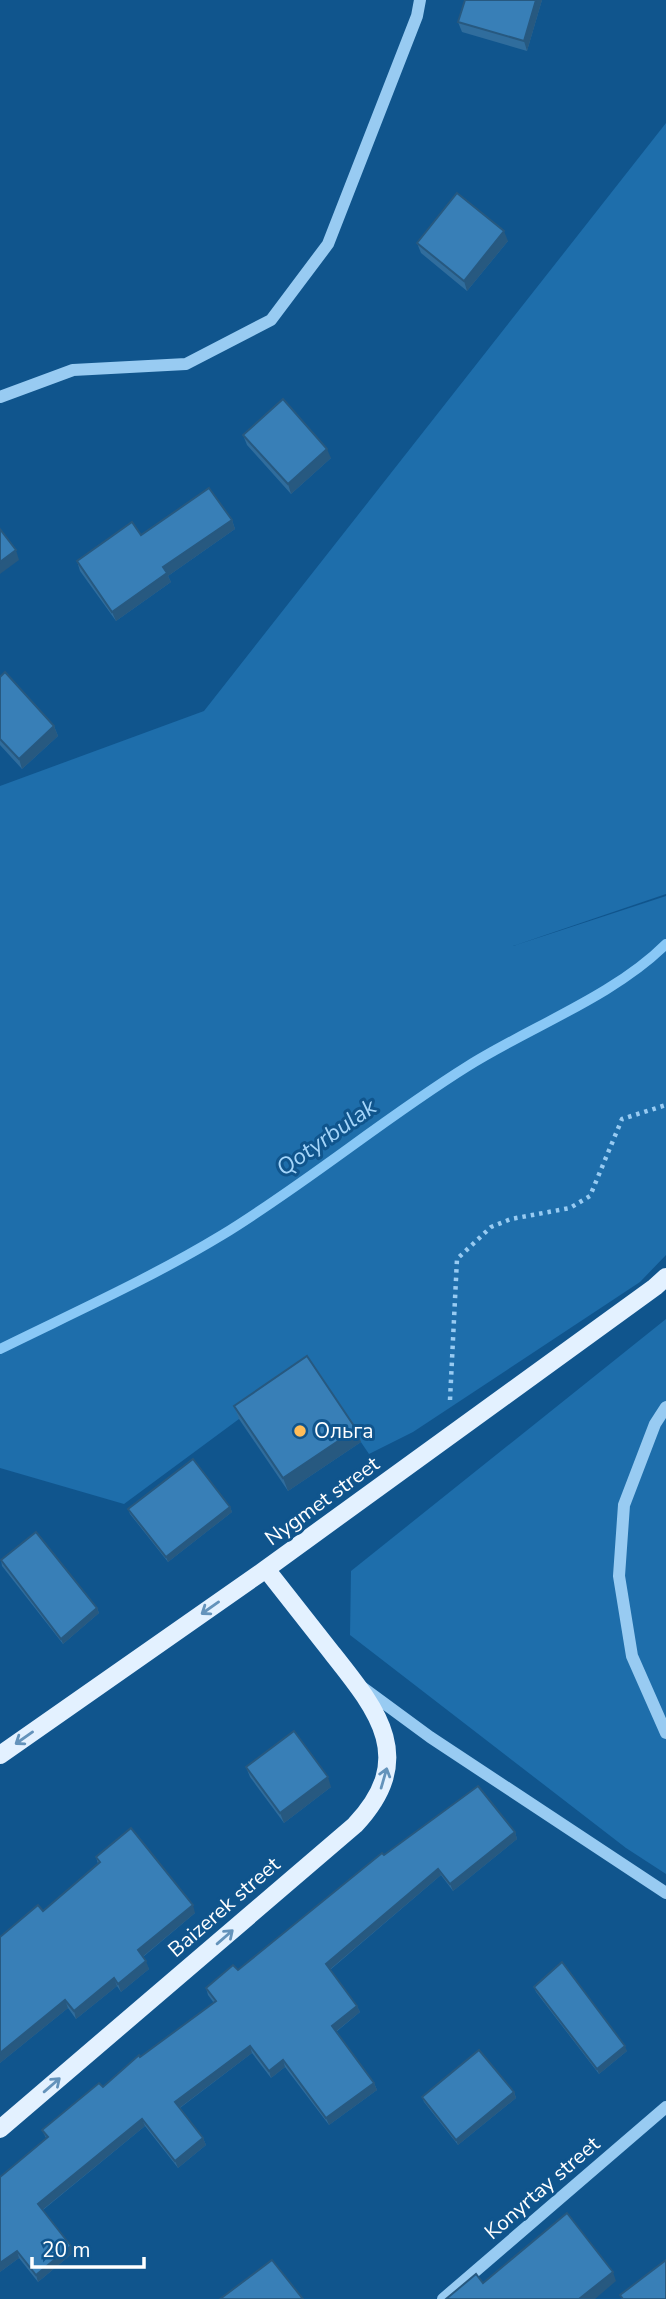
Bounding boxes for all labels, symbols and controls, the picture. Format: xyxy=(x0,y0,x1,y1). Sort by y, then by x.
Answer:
water label: Qotyrbulak xyxy=(270,1091,383,1183)
place label: Ольга xyxy=(314,1417,374,1445)
marker: Ольга xyxy=(292,1423,308,1439)
street label: Nygmet street xyxy=(259,1450,385,1552)
one-way arrow xyxy=(201,1601,220,1615)
one-way arrow xyxy=(15,1731,34,1745)
one-way arrow xyxy=(378,1768,391,1790)
street label: Baizerek street xyxy=(162,1850,286,1963)
one-way arrow xyxy=(216,1929,234,1945)
one-way arrow xyxy=(43,2077,61,2093)
street label: Konyrtay street xyxy=(478,2130,606,2246)
scale bar xyxy=(32,2226,144,2270)
text: 20 m xyxy=(42,2236,91,2264)

